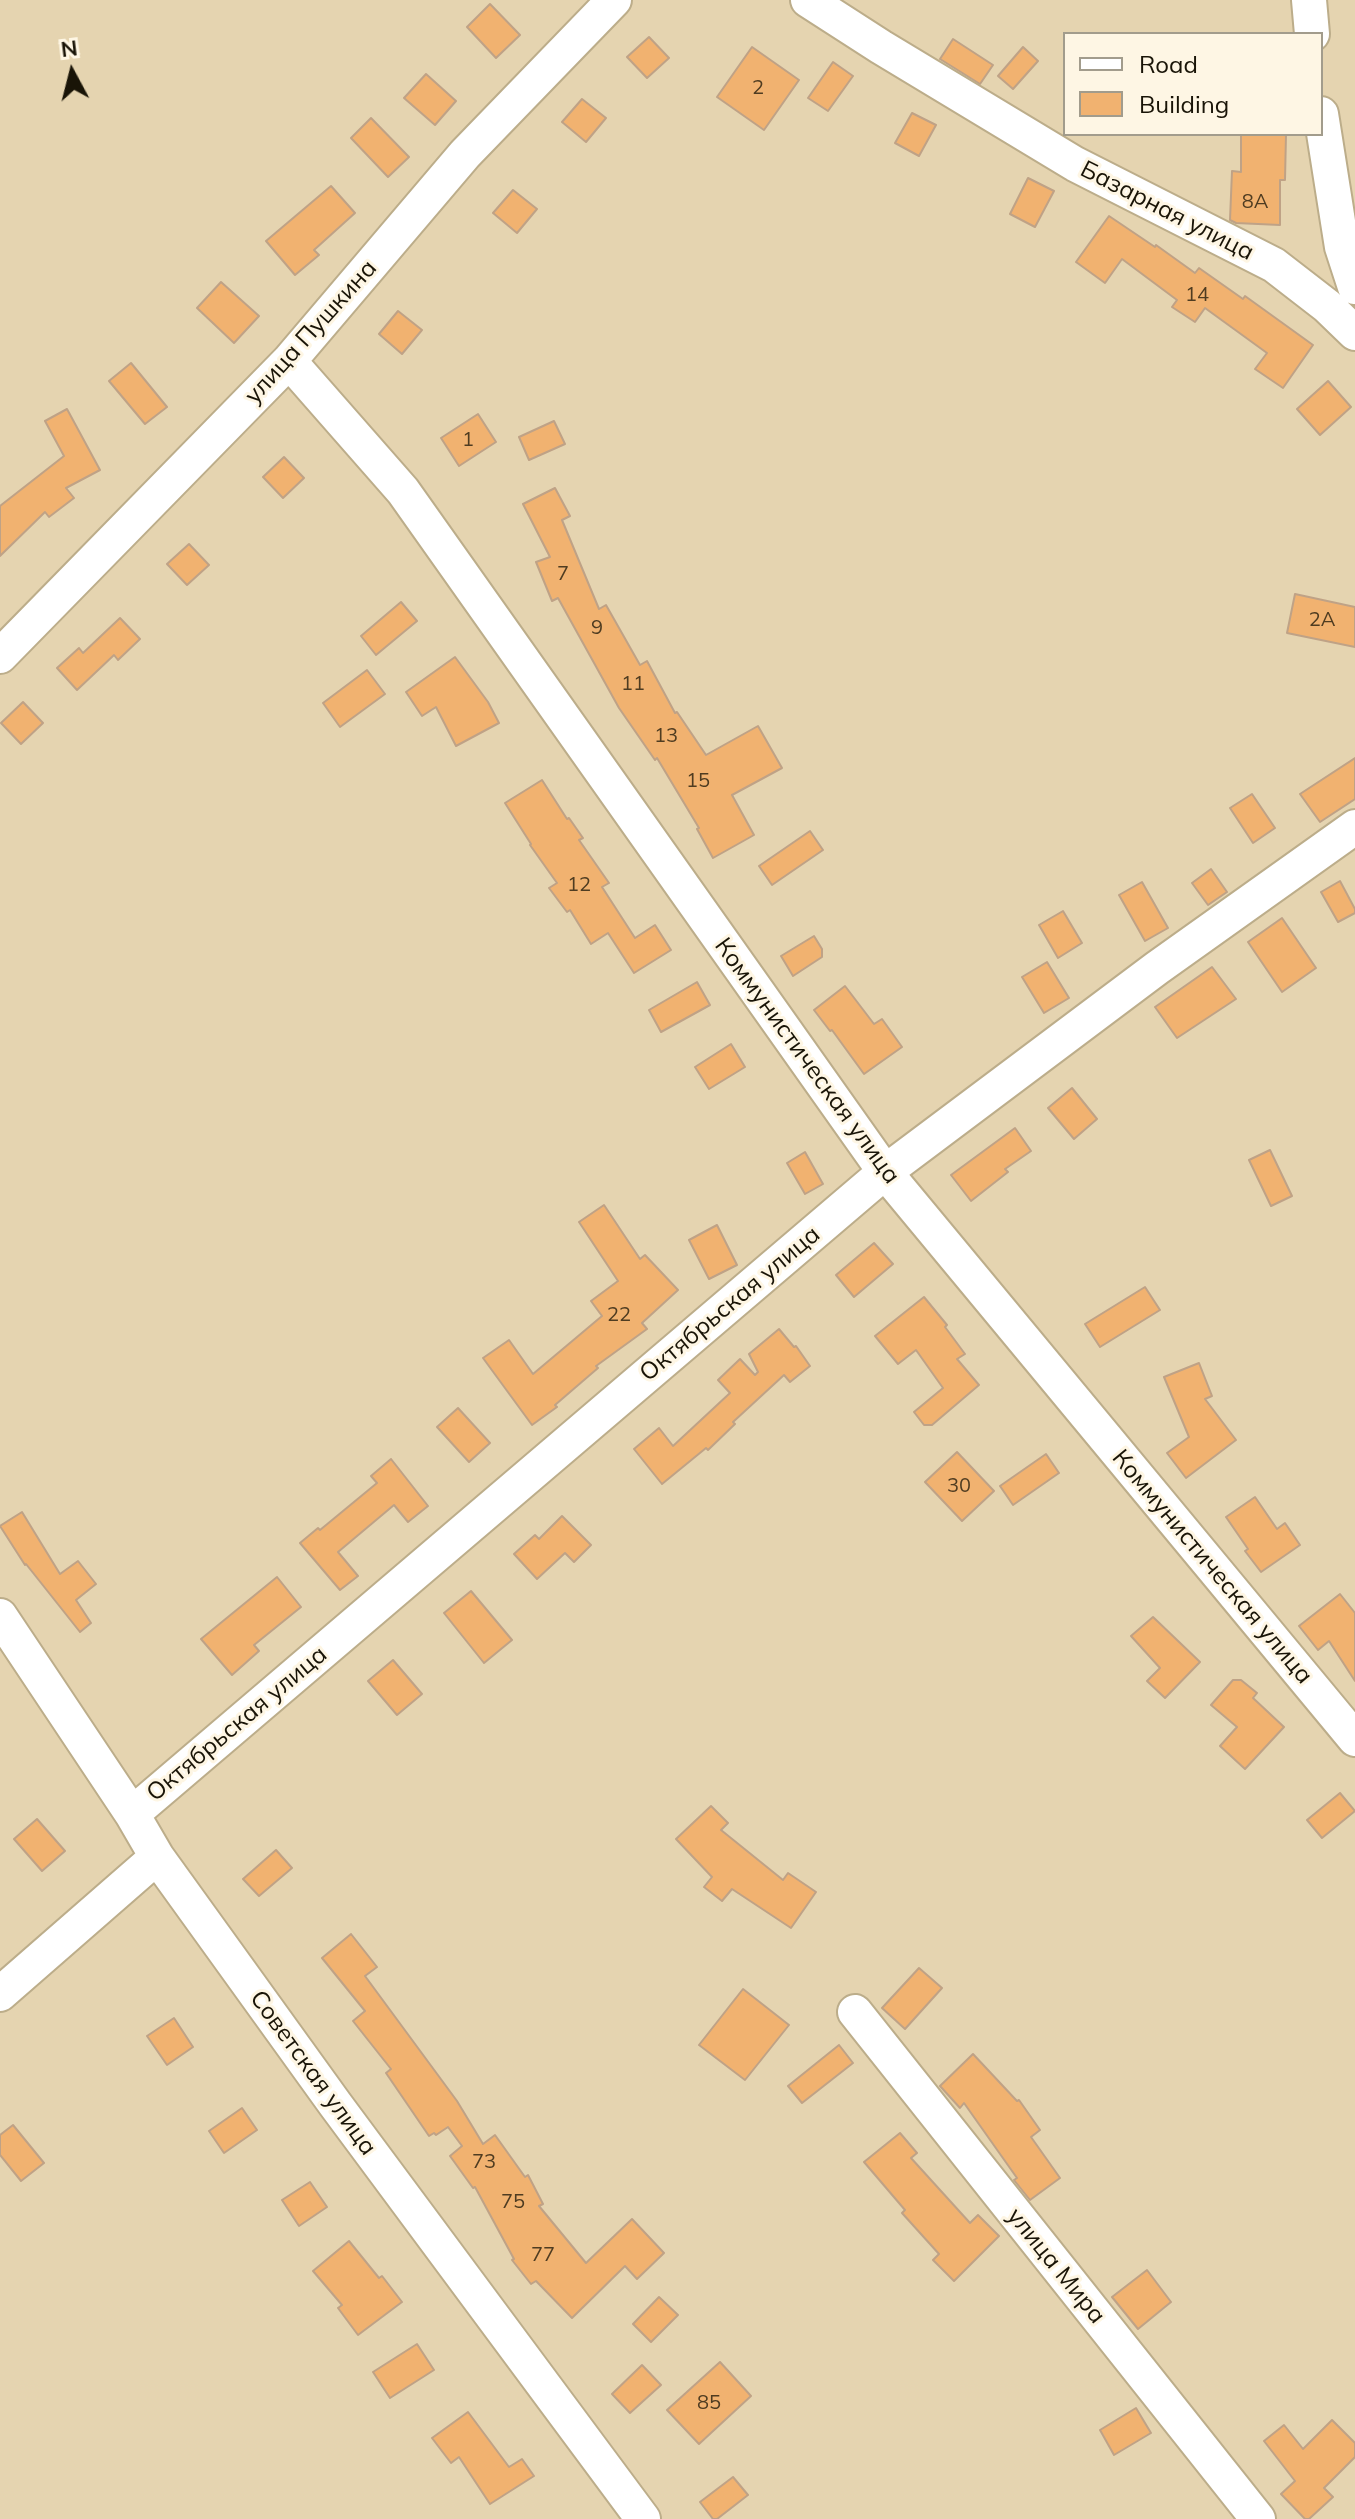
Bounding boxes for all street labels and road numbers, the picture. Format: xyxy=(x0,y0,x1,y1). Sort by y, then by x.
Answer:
street label: Базарная улица xyxy=(1075,155,1259,267)
street label: улица Пушкина xyxy=(239,254,383,410)
street label: Коммунистическая улица xyxy=(708,933,906,1189)
street label: Октябрьская улица xyxy=(634,1220,826,1388)
street label: Коммунистическая улица xyxy=(1106,1444,1318,1690)
street label: Октябрьская улица xyxy=(141,1640,333,1808)
street label: Советская улица xyxy=(244,1985,382,2161)
street label: улица Мира xyxy=(1001,2202,1111,2330)

